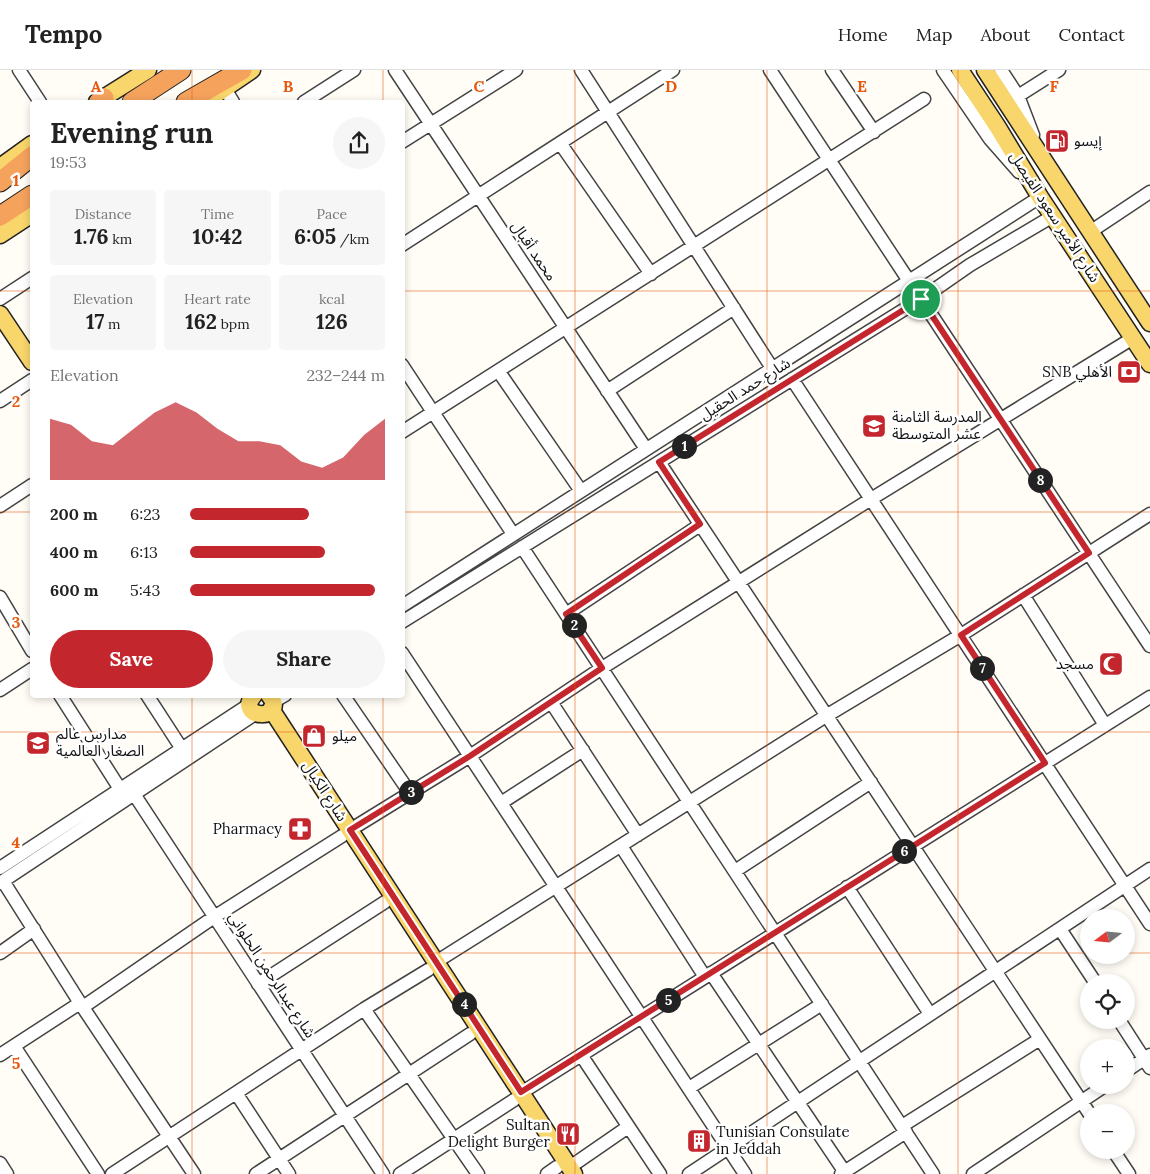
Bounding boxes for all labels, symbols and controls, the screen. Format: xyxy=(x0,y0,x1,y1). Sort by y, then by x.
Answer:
text: Tempo xyxy=(25,19,102,50)
text: Home xyxy=(838,23,888,46)
text: Map xyxy=(916,23,952,46)
text: About xyxy=(980,23,1030,46)
text: Contact xyxy=(1058,23,1125,46)
text: A xyxy=(91,76,102,96)
text: B xyxy=(283,76,294,96)
text: C xyxy=(473,76,485,96)
text: D xyxy=(665,76,677,96)
text: E xyxy=(857,76,867,96)
text: F xyxy=(1049,76,1059,96)
text: Evening run xyxy=(50,115,213,151)
button: share xyxy=(333,117,385,169)
fuel station icon: إيسو xyxy=(1044,128,1070,154)
place label: إيسو xyxy=(1074,131,1103,151)
street label: شارع الأمير سعود الفيصل xyxy=(1003,148,1105,288)
text: 19:53 xyxy=(50,152,87,172)
text: 1 xyxy=(13,170,19,190)
text: Distance xyxy=(75,205,132,223)
text: Time xyxy=(201,205,234,223)
text: Pace xyxy=(317,205,347,223)
street label: محمد أقبال xyxy=(507,217,561,284)
text: 1.76 xyxy=(74,223,109,250)
text: 10:42 xyxy=(193,223,242,250)
text: 6:05 xyxy=(294,223,336,250)
text: km xyxy=(109,230,132,248)
text: /km xyxy=(336,230,370,248)
pin xyxy=(900,278,942,320)
icon: arrive xyxy=(907,285,935,313)
text: Elevation xyxy=(73,290,133,308)
text: Heart rate xyxy=(184,290,251,308)
text: kcal xyxy=(319,290,345,308)
text: 17 xyxy=(86,308,104,335)
text: 162 xyxy=(185,308,217,335)
text: 126 xyxy=(316,308,348,335)
text: m xyxy=(104,315,120,333)
text: bpm xyxy=(217,315,250,333)
street label: شارع حمد الحقيل xyxy=(696,353,795,427)
bank icon: SNB الأهلي xyxy=(1116,359,1142,385)
place label: SNB الأهلي xyxy=(1042,362,1112,383)
text: Elevation xyxy=(50,365,119,385)
text: 232–244 m xyxy=(306,365,385,385)
text: 2 xyxy=(12,391,20,411)
place label: المدرسة الثامنة عشر المتوسطة xyxy=(892,407,982,443)
school or university icon: المدرسة الثامنة عشر المتوسطة xyxy=(861,413,887,439)
pin: 1 xyxy=(672,434,696,458)
text: 1 xyxy=(682,437,687,455)
pin: 8 xyxy=(1028,468,1052,492)
text: 8 xyxy=(1036,471,1045,489)
text: 200 m xyxy=(50,504,98,524)
text: 6:23 xyxy=(130,504,161,524)
text: 400 m xyxy=(50,542,98,562)
text: 6:13 xyxy=(130,542,158,562)
text: 600 m xyxy=(50,580,98,600)
text: 5:43 xyxy=(130,580,160,600)
text: 3 xyxy=(12,612,21,632)
pin: 2 xyxy=(562,612,586,638)
text: 2 xyxy=(571,616,578,634)
button: Save xyxy=(50,630,213,688)
button: Share xyxy=(223,630,385,688)
mosque icon: مسجد xyxy=(1098,651,1124,677)
place label: مسجد xyxy=(1056,654,1094,673)
pin: 7 xyxy=(970,656,994,680)
text: 7 xyxy=(979,659,986,677)
shop icon: ميلو xyxy=(301,723,327,749)
place label: مدارس عالم الصغار العالمية xyxy=(56,724,144,760)
place label: ميلو xyxy=(332,726,357,745)
school or university icon: مدارس عالم الصغار العالمية xyxy=(25,730,51,756)
street label: شارع الكيال xyxy=(296,757,352,827)
pin: 3 xyxy=(398,780,424,804)
text: 3 xyxy=(408,783,415,801)
pharmacy icon: Pharmacy xyxy=(287,816,313,842)
place label: Pharmacy xyxy=(213,819,282,838)
text: 4 xyxy=(12,832,21,852)
pin: 6 xyxy=(892,838,916,864)
text: 6 xyxy=(900,842,909,860)
street label: شارع عبدالرحمن الحلواني xyxy=(222,908,320,1043)
north arrow xyxy=(1080,909,1135,964)
map controls xyxy=(1080,909,1135,1159)
button: locate xyxy=(1080,974,1135,1029)
pin: 5 xyxy=(656,988,680,1012)
text: 5 xyxy=(665,991,672,1009)
pin: 4 xyxy=(452,992,476,1016)
text: 4 xyxy=(461,995,468,1013)
button: + xyxy=(1080,1039,1135,1094)
text: 5 xyxy=(12,1053,21,1073)
button: − xyxy=(1080,1104,1135,1159)
place label: Sultan Delight Burger xyxy=(448,1115,550,1151)
restaurant icon: Sultan Delight Burger xyxy=(555,1121,581,1147)
place label: Tunisian Consulate in Jeddah xyxy=(716,1122,850,1158)
building icon: Tunisian Consulate in Jeddah xyxy=(686,1128,712,1154)

